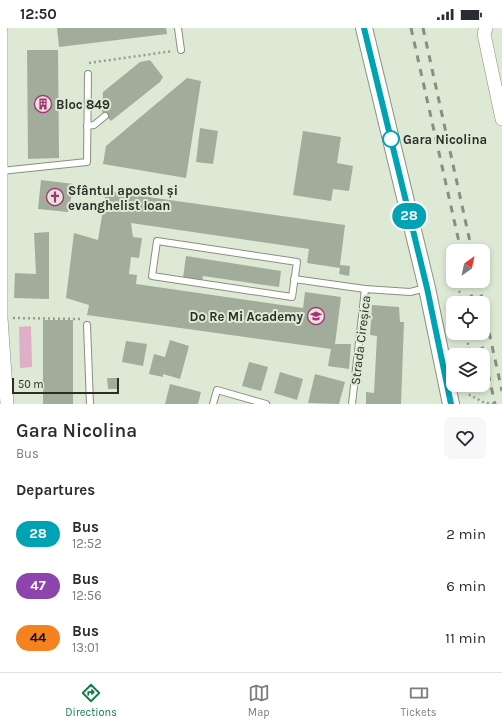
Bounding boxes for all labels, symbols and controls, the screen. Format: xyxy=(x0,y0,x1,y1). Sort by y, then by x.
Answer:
text: 12:50 xyxy=(20,5,57,23)
building icon: Bloc 849 xyxy=(33,94,53,114)
place label: Bloc 849 xyxy=(56,97,110,112)
marker: Gara Nicolina xyxy=(382,130,400,148)
place label: Gara Nicolina xyxy=(403,132,487,147)
place label: Sfântul apostol și evanghelist Ioan xyxy=(68,183,178,213)
church icon: Sfântul apostol și evanghelist Ioan xyxy=(45,187,65,207)
line badge: 28 xyxy=(391,203,427,229)
text: 28 xyxy=(400,207,418,224)
north arrow xyxy=(446,244,490,288)
map controls xyxy=(446,244,490,392)
street label: Strada Cireșica xyxy=(348,294,373,386)
button: locate xyxy=(446,296,490,340)
school or university icon: Do Re Mi Academy xyxy=(306,306,326,326)
place label: Do Re Mi Academy xyxy=(190,309,303,324)
button: layers xyxy=(446,348,490,392)
scale bar xyxy=(12,376,119,395)
text: 50 m xyxy=(18,378,44,391)
button: heart xyxy=(444,417,486,459)
text: Gara Nicolina xyxy=(16,420,137,442)
text: Bus xyxy=(16,446,39,461)
text: Departures xyxy=(16,481,95,499)
text: Bus xyxy=(72,518,99,536)
text: 28 xyxy=(29,525,47,542)
text: 2 min xyxy=(446,525,486,543)
text: 12:52 xyxy=(72,536,102,551)
text: Bus xyxy=(72,570,99,588)
text: 47 xyxy=(30,577,46,594)
text: 6 min xyxy=(446,577,486,595)
text: 12:56 xyxy=(72,588,102,603)
text: Bus xyxy=(72,622,99,640)
text: 44 xyxy=(30,629,46,646)
text: 11 min xyxy=(445,629,486,647)
text: 13:01 xyxy=(72,640,99,655)
tab: Directions xyxy=(65,682,117,719)
tab: Map xyxy=(248,682,270,719)
tab: Tickets xyxy=(400,682,437,719)

